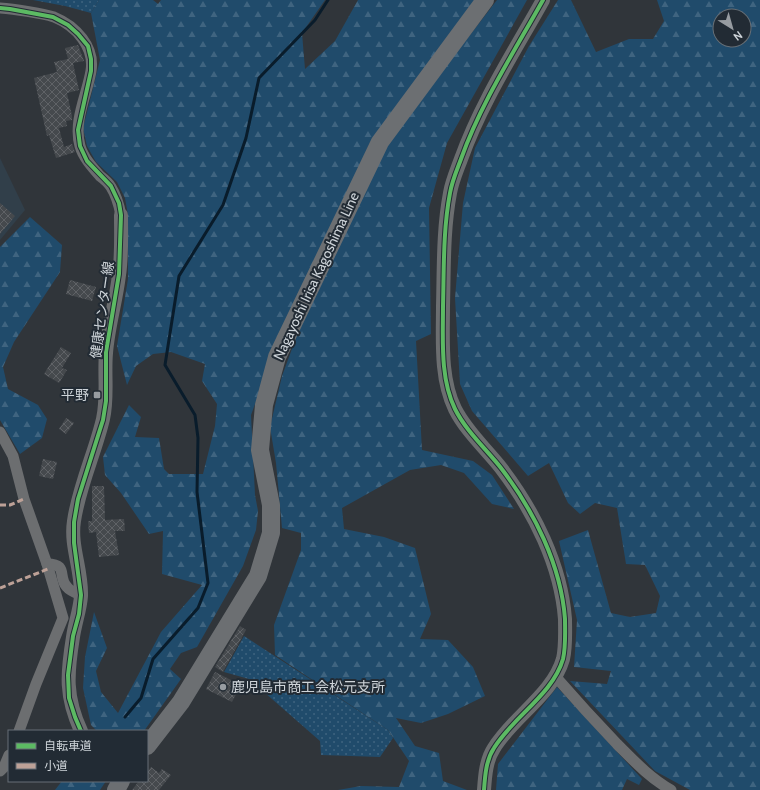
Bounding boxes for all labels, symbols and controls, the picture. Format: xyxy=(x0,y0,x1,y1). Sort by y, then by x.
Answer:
north arrow xyxy=(712,8,752,48)
text: N xyxy=(731,28,745,44)
street label: Nagayoshi Irisa Kagoshima Line xyxy=(269,189,363,363)
street label: 健康センター線 xyxy=(86,260,118,360)
place label: 平野 xyxy=(61,386,89,404)
marker: 平野 xyxy=(92,390,102,400)
place label: 鹿児島市商工会松元支所 xyxy=(231,678,385,696)
marker: 鹿児島市商工会松元支所 xyxy=(218,682,228,692)
legend xyxy=(8,730,148,782)
text: 自転車道 xyxy=(44,738,92,753)
text: 小道 xyxy=(44,758,68,773)

